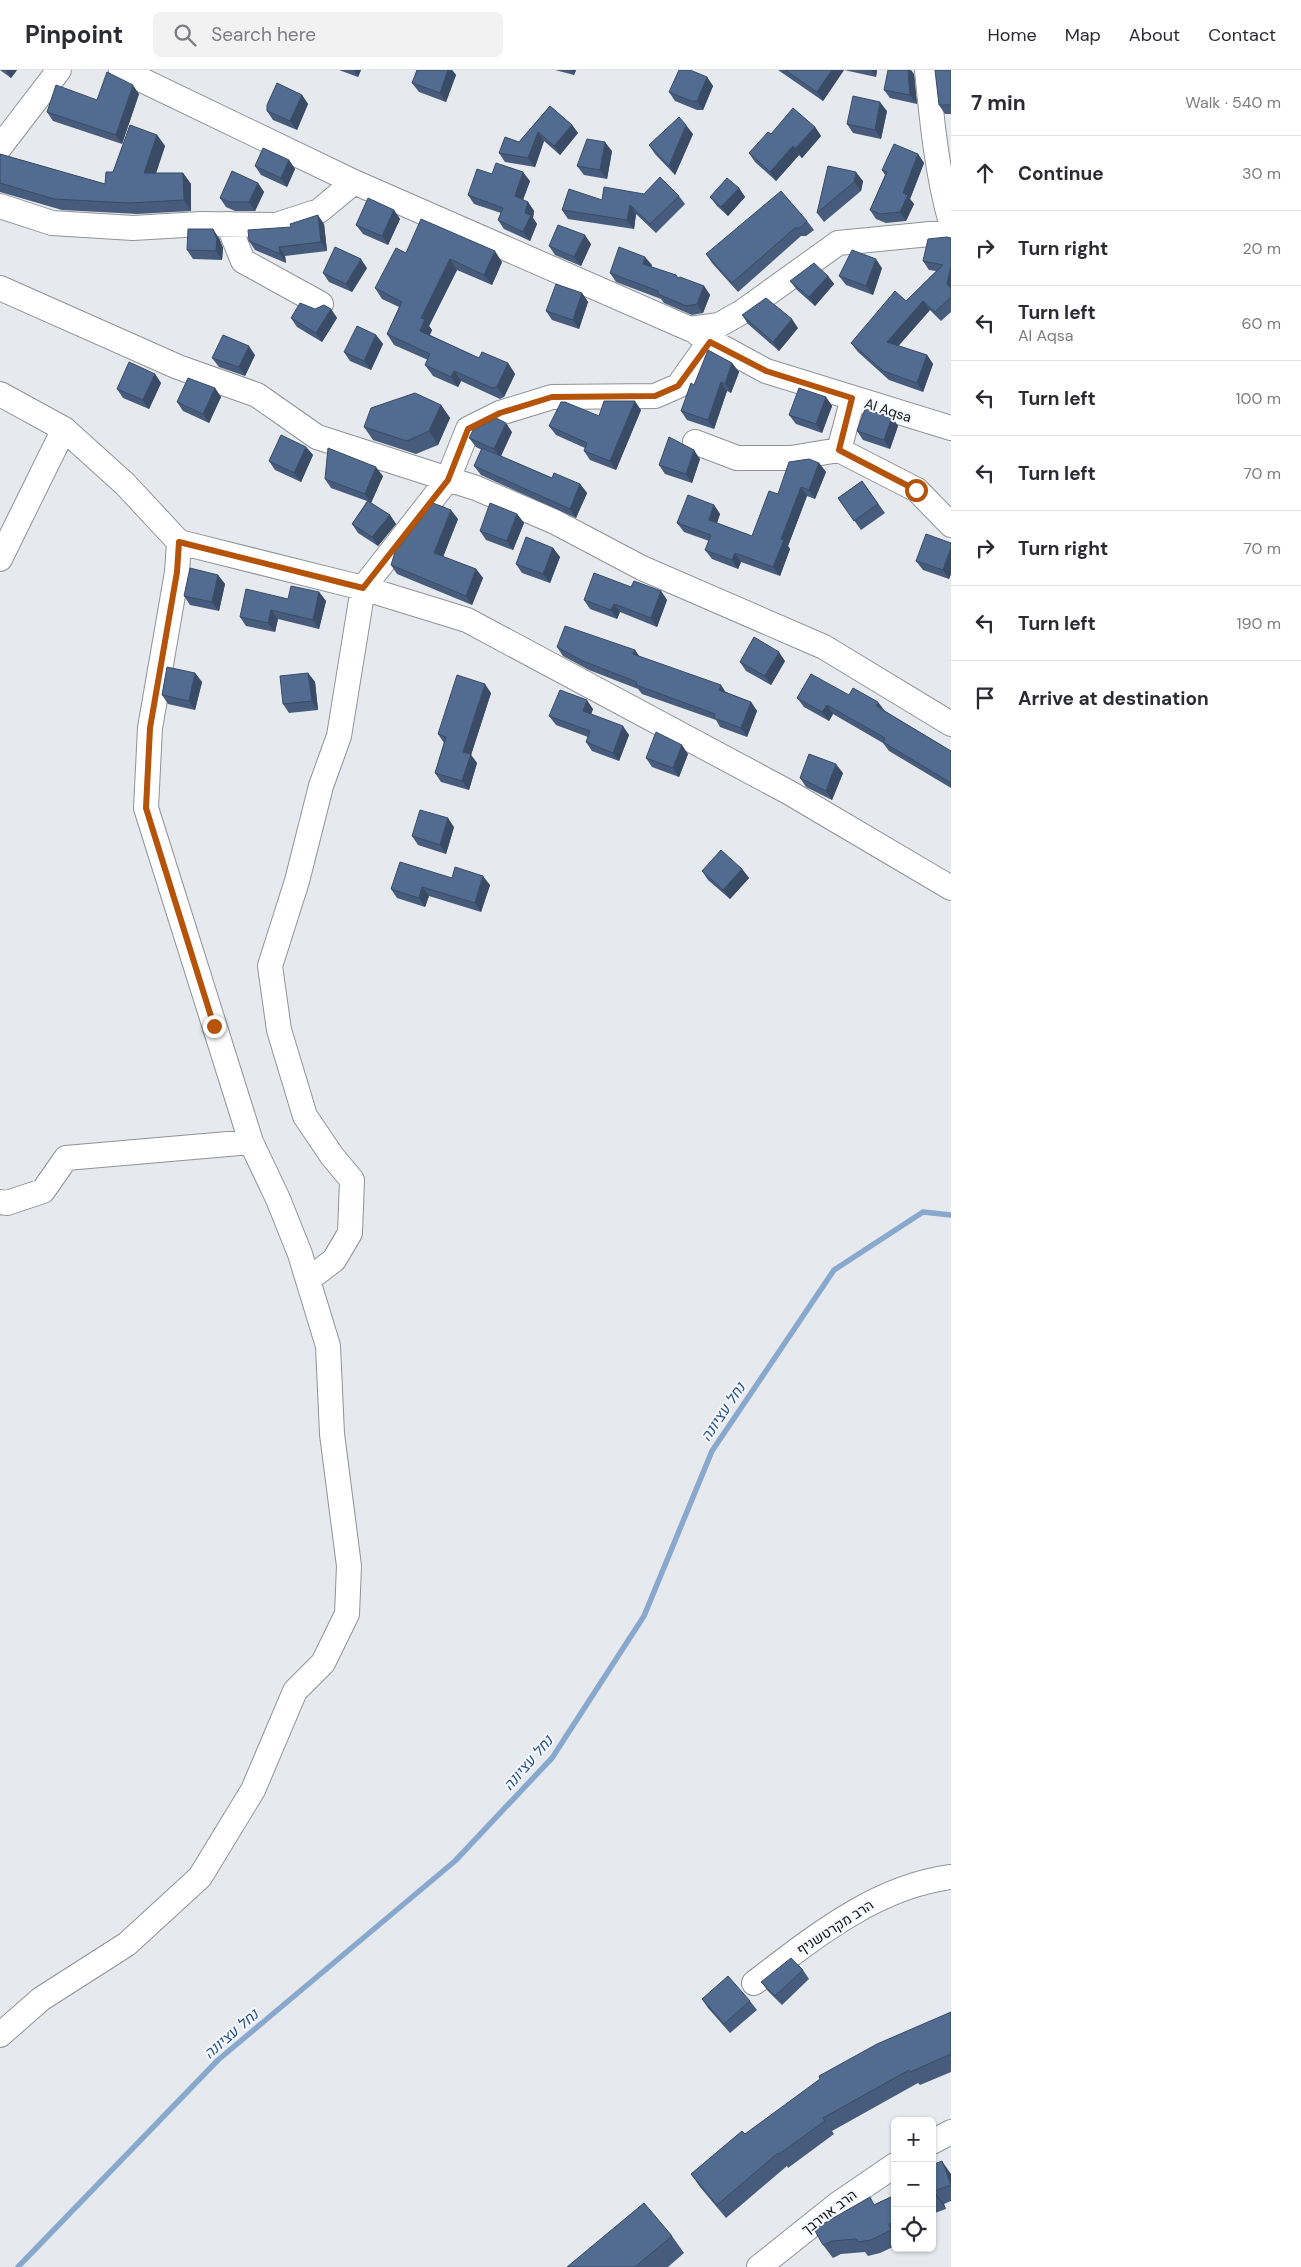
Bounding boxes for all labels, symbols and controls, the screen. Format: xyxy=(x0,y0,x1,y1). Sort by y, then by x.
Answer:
search box xyxy=(153,12,503,57)
text: Pinpoint xyxy=(25,19,123,50)
icon: search xyxy=(171,21,199,49)
text: Search here xyxy=(211,22,316,47)
text: Home xyxy=(987,23,1037,47)
text: Map xyxy=(1065,23,1101,47)
text: About xyxy=(1129,23,1180,47)
text: Contact xyxy=(1208,23,1276,47)
text: 7 min xyxy=(971,89,1026,117)
text: Walk · 540 m xyxy=(1185,92,1281,113)
icon: ahead xyxy=(971,159,999,187)
text: Continue xyxy=(1018,161,1104,186)
text: 30 m xyxy=(1242,163,1281,184)
icon: right xyxy=(971,234,999,262)
text: Turn right xyxy=(1018,236,1108,261)
text: 20 m xyxy=(1242,238,1281,259)
text: Turn left xyxy=(1018,300,1096,325)
icon: left xyxy=(971,309,999,337)
text: 60 m xyxy=(1241,313,1281,334)
text: Al Aqsa xyxy=(1018,325,1073,346)
icon: left xyxy=(971,384,999,412)
text: Turn left xyxy=(1018,386,1096,411)
text: 100 m xyxy=(1236,388,1281,409)
street label: Al Aqsa xyxy=(862,394,914,426)
icon: left xyxy=(971,459,999,487)
text: Turn left xyxy=(1018,461,1096,486)
text: 70 m xyxy=(1243,463,1281,484)
route start xyxy=(905,479,928,502)
icon: right xyxy=(971,534,999,562)
text: Turn right xyxy=(1018,536,1108,561)
text: 70 m xyxy=(1243,538,1281,559)
icon: left xyxy=(971,609,999,637)
text: Turn left xyxy=(1018,611,1096,636)
text: 190 m xyxy=(1237,613,1281,634)
icon: arrive xyxy=(971,684,999,712)
text: Arrive at destination xyxy=(1018,686,1209,711)
route end xyxy=(203,1015,226,1038)
water label: נחל עציונה xyxy=(696,1378,751,1445)
water label: נחל עציונה xyxy=(499,1730,558,1795)
street label: הרב מקרטשניף xyxy=(793,1895,877,1959)
water label: נחל עציונה xyxy=(199,2004,264,2063)
map controls xyxy=(891,2117,936,2252)
button: + xyxy=(891,2117,936,2162)
button: − xyxy=(891,2162,936,2207)
street label: הרב אוירבך xyxy=(798,2185,860,2239)
button: locate xyxy=(891,2207,936,2252)

